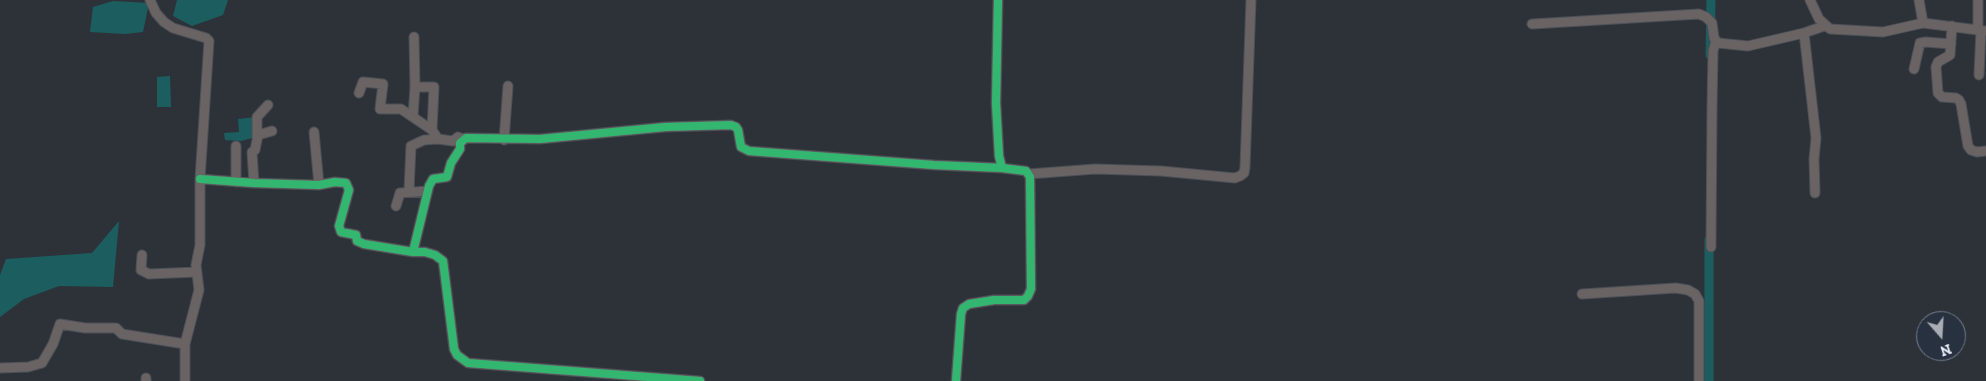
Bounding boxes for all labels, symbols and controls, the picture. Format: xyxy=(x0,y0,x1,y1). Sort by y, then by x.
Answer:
north arrow xyxy=(1916,311,1966,361)
text: N xyxy=(1938,340,1954,359)

